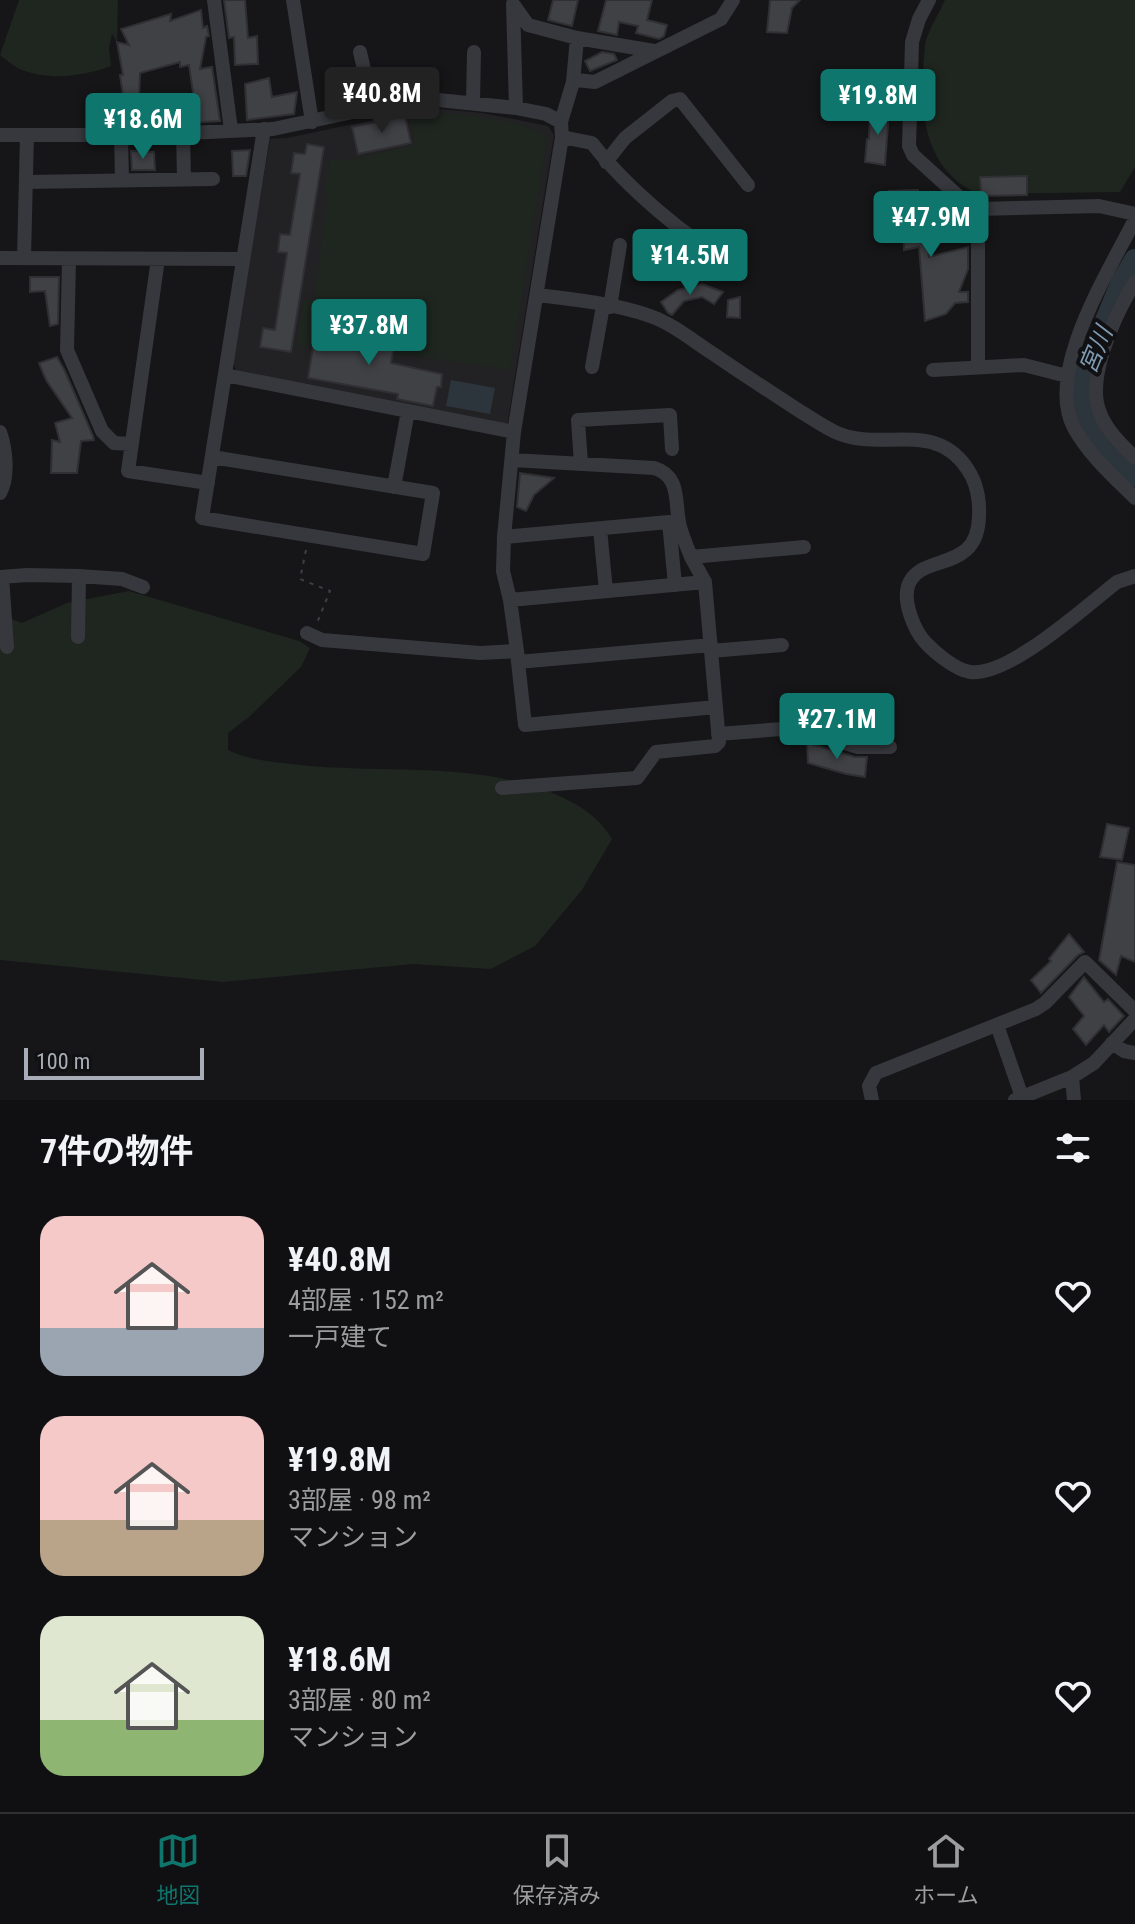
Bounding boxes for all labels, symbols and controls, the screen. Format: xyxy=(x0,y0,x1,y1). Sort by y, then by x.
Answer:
pin: ¥40.8M xyxy=(317,67,447,135)
pin: ¥19.8M xyxy=(813,69,943,137)
text: ¥40.8M xyxy=(342,78,422,108)
text: ¥19.8M xyxy=(838,80,918,110)
pin: ¥18.6M xyxy=(78,93,208,161)
text: ¥18.6M xyxy=(103,104,183,134)
pin: ¥47.9M xyxy=(866,191,996,259)
text: ¥47.9M xyxy=(891,202,971,232)
pin: ¥14.5M xyxy=(625,229,755,297)
text: ¥14.5M xyxy=(650,240,730,270)
pin: ¥37.8M xyxy=(304,299,434,367)
text: ¥37.8M xyxy=(329,310,409,340)
water label: 宮川 xyxy=(1074,320,1119,378)
pin: ¥27.1M xyxy=(772,693,902,761)
text: ¥27.1M xyxy=(797,704,877,734)
scale bar xyxy=(24,1044,204,1080)
text: 100 m xyxy=(36,1049,90,1074)
icon: filters xyxy=(1051,1126,1095,1170)
text: 7件の物件 xyxy=(40,1131,193,1171)
text: ¥40.8M xyxy=(288,1239,391,1279)
icon: home xyxy=(104,1248,200,1344)
icon: heart xyxy=(1051,1274,1095,1318)
text: 4部屋 · 152 m² xyxy=(288,1285,444,1315)
text: 一戸建て xyxy=(288,1322,392,1352)
text: ¥19.8M xyxy=(288,1439,391,1479)
icon: home xyxy=(104,1448,200,1544)
icon: heart xyxy=(1051,1474,1095,1518)
text: 3部屋 · 98 m² xyxy=(288,1485,431,1515)
text: マンション xyxy=(288,1522,418,1552)
text: ¥18.6M xyxy=(288,1639,391,1679)
icon: home xyxy=(104,1648,200,1744)
icon: heart xyxy=(1051,1674,1095,1718)
text: 3部屋 · 80 m² xyxy=(288,1685,431,1715)
text: マンション xyxy=(288,1722,418,1752)
tab: 地図 xyxy=(156,1829,200,1909)
tab: 保存済み xyxy=(513,1829,601,1909)
tab: ホーム xyxy=(913,1829,979,1909)

